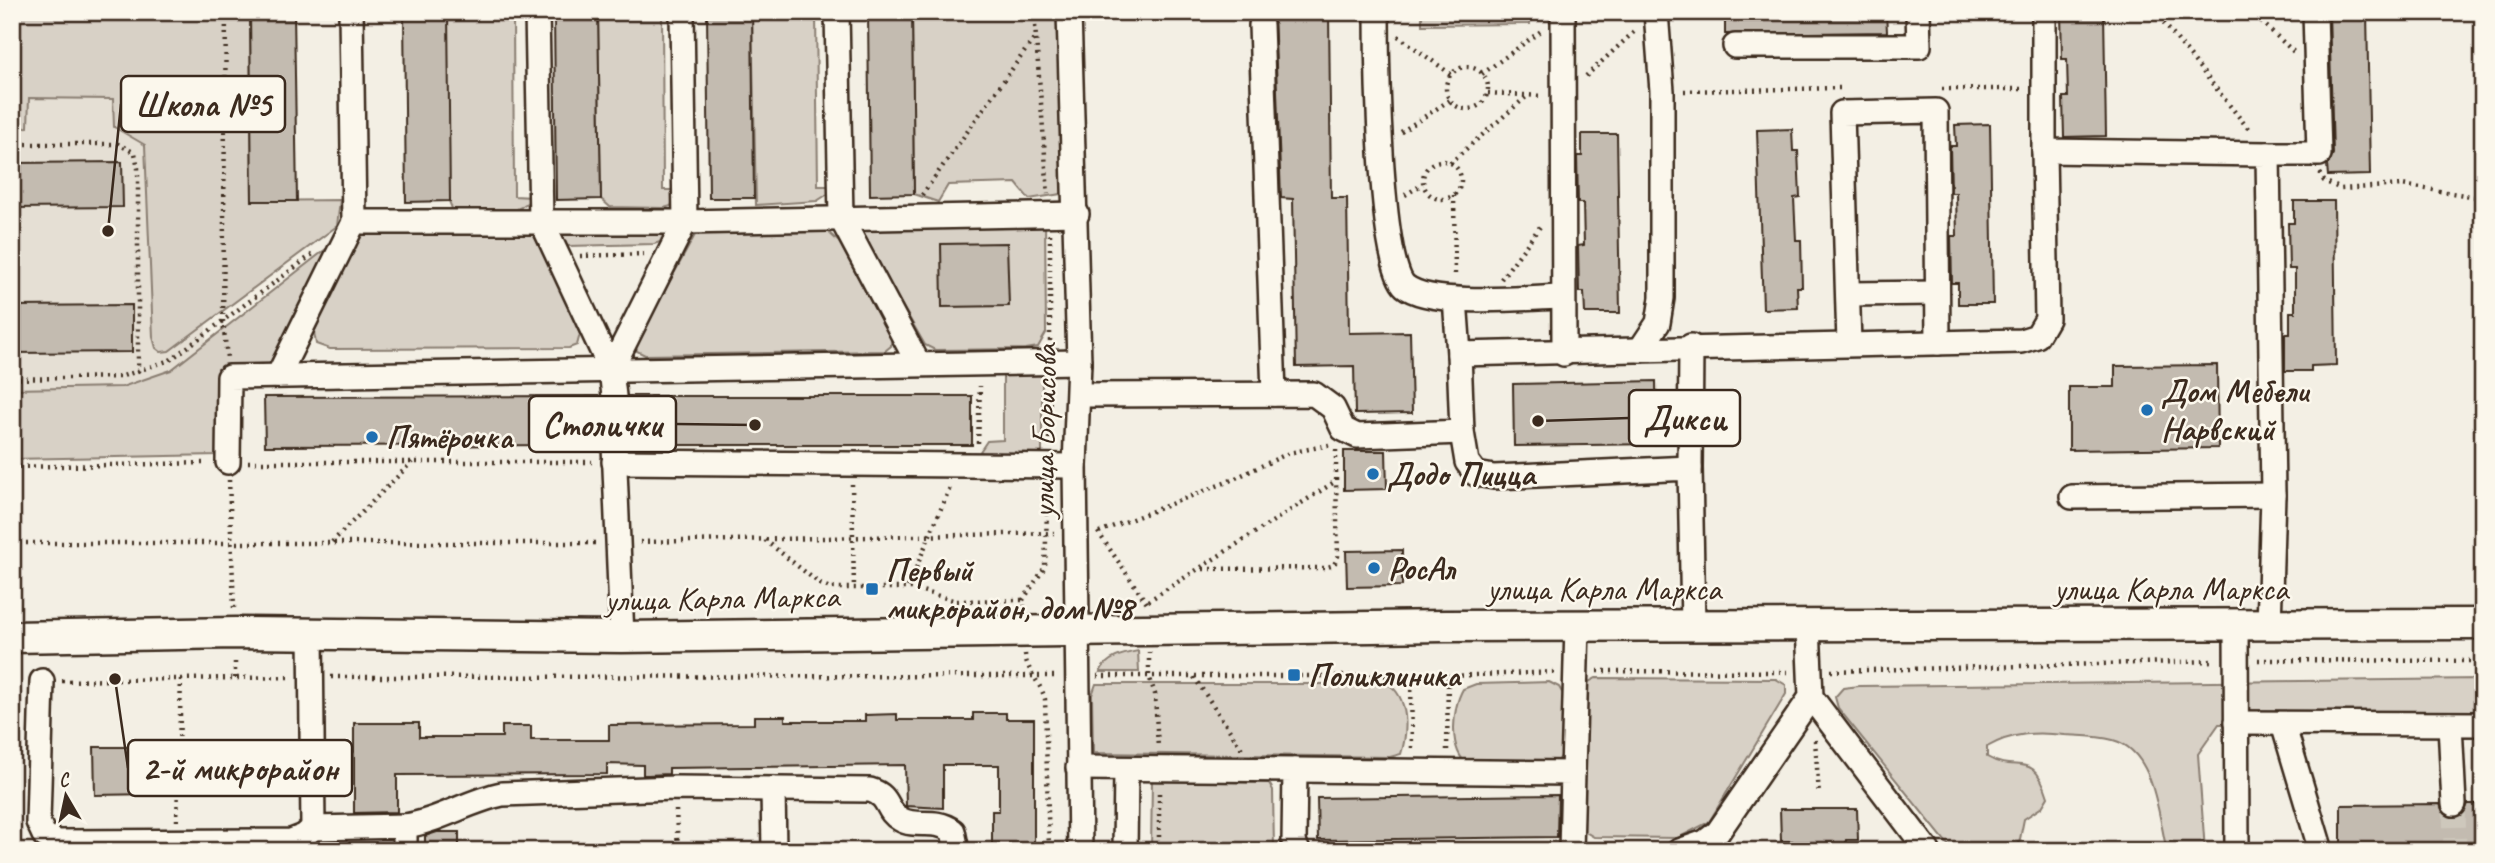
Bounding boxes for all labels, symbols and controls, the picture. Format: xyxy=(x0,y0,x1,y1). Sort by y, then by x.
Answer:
callout: Школа №5 xyxy=(121,76,285,132)
text: Школа №5 xyxy=(135,82,274,127)
street label: улица Борисова xyxy=(1021,341,1067,520)
place label: Дом Мебели Нарвский xyxy=(2161,370,2311,450)
callout: Дикси xyxy=(1629,390,1740,446)
callout: Столички xyxy=(529,396,676,452)
text: Дикси xyxy=(1643,396,1728,441)
text: Столички xyxy=(542,402,665,447)
marker: Дом Мебели Нарвский xyxy=(2139,402,2155,418)
place label: Пятёрочка xyxy=(386,416,515,458)
marker: Пятёрочка xyxy=(364,429,380,445)
place label: Додо Пицца xyxy=(1387,453,1537,495)
marker: Додо Пицца xyxy=(1365,466,1381,482)
place label: РосАл xyxy=(1388,547,1456,589)
place label: Первый микрорайон, дом №8 xyxy=(886,549,1138,629)
marker: РосАл xyxy=(1366,560,1382,576)
street label: улица Карла Маркса xyxy=(1485,568,1724,610)
street label: улица Карла Маркса xyxy=(2052,568,2291,610)
street label: улица Карла Маркса xyxy=(603,575,842,621)
marker: Первый микрорайон, дом №8 xyxy=(864,581,880,597)
place label: Поликлиника xyxy=(1308,654,1463,696)
marker: Поликлиника xyxy=(1286,667,1302,683)
callout: 2-й микрорайон xyxy=(128,740,352,796)
text: 2-й микрорайон xyxy=(142,746,341,791)
north arrow xyxy=(32,762,102,832)
text: С xyxy=(57,767,73,793)

